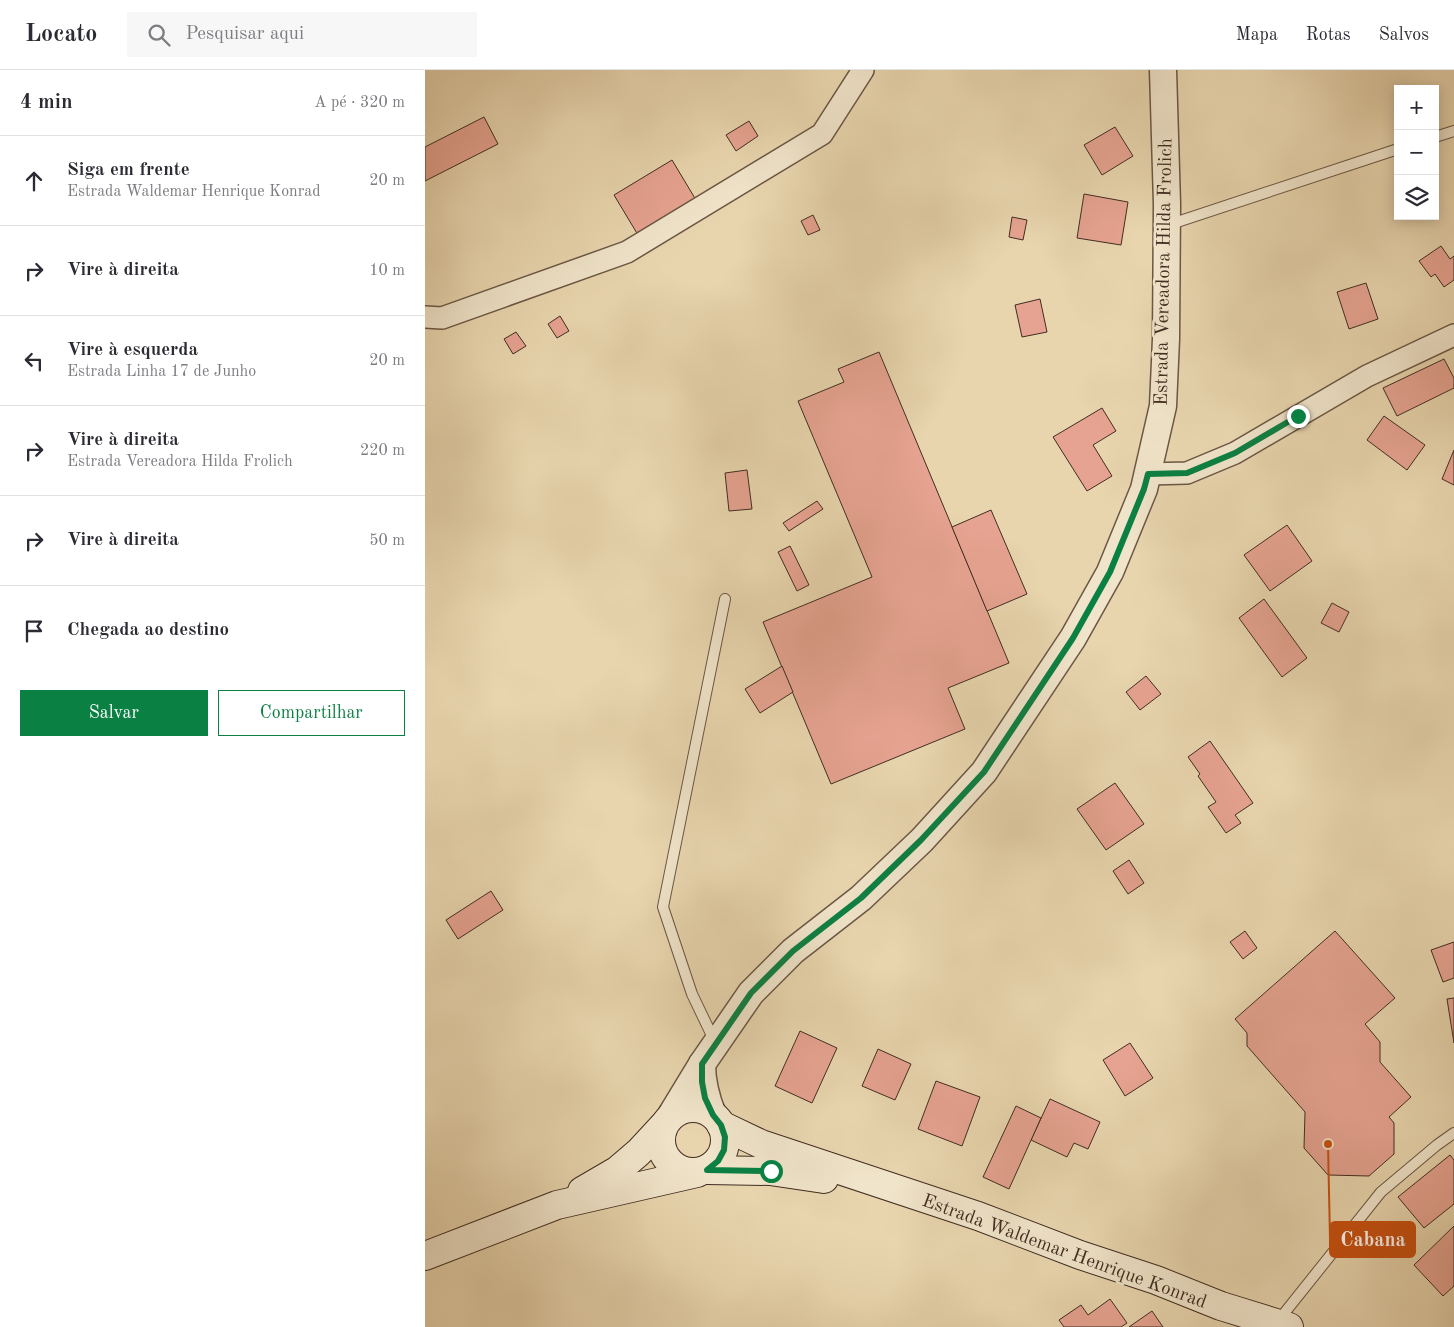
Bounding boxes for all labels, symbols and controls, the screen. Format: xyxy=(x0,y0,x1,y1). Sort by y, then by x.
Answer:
search box xyxy=(127,12,477,57)
icon: search xyxy=(145,21,173,49)
text: Locato xyxy=(25,23,97,47)
text: Pesquisar aqui xyxy=(185,25,304,44)
text: Mapa xyxy=(1236,26,1278,44)
text: Rotas xyxy=(1306,26,1351,44)
text: Salvos xyxy=(1379,26,1429,44)
map controls xyxy=(1394,85,1439,220)
button: + xyxy=(1394,85,1439,130)
text: 4 min xyxy=(20,92,73,113)
text: A pé · 320 m xyxy=(314,95,405,111)
button: − xyxy=(1394,130,1439,175)
street label: Estrada Vereadora Hilda Frolich xyxy=(1153,138,1176,406)
text: Siga em frente xyxy=(67,161,190,180)
icon: ahead xyxy=(20,167,48,195)
text: 20 m xyxy=(369,173,405,189)
button: layers xyxy=(1394,175,1439,220)
text: Estrada Waldemar Henrique Konrad xyxy=(67,184,321,200)
icon: right xyxy=(20,257,48,285)
text: Vire à direita xyxy=(67,261,179,280)
text: 10 m xyxy=(369,263,405,279)
text: Vire à esquerda xyxy=(67,341,198,360)
icon: left xyxy=(20,347,48,375)
text: 20 m xyxy=(369,353,405,369)
text: Estrada Linha 17 de Junho xyxy=(67,364,256,380)
route end xyxy=(1287,405,1310,428)
text: Vire à direita xyxy=(67,431,179,450)
icon: right xyxy=(20,437,48,465)
text: 220 m xyxy=(360,443,405,459)
text: Estrada Vereadora Hilda Frolich xyxy=(67,454,293,470)
icon: right xyxy=(20,527,48,555)
text: Vire à direita xyxy=(67,531,179,550)
text: 50 m xyxy=(369,533,405,549)
icon: arrive xyxy=(20,617,48,645)
text: Chegada ao destino xyxy=(67,621,229,640)
button: Salvar xyxy=(20,690,208,736)
button: Compartilhar xyxy=(218,690,405,736)
route start xyxy=(760,1160,783,1183)
street label: Estrada Waldemar Henrique Konrad xyxy=(919,1192,1209,1313)
callout: Cabana xyxy=(1330,1222,1415,1257)
text: Cabana xyxy=(1340,1231,1406,1251)

